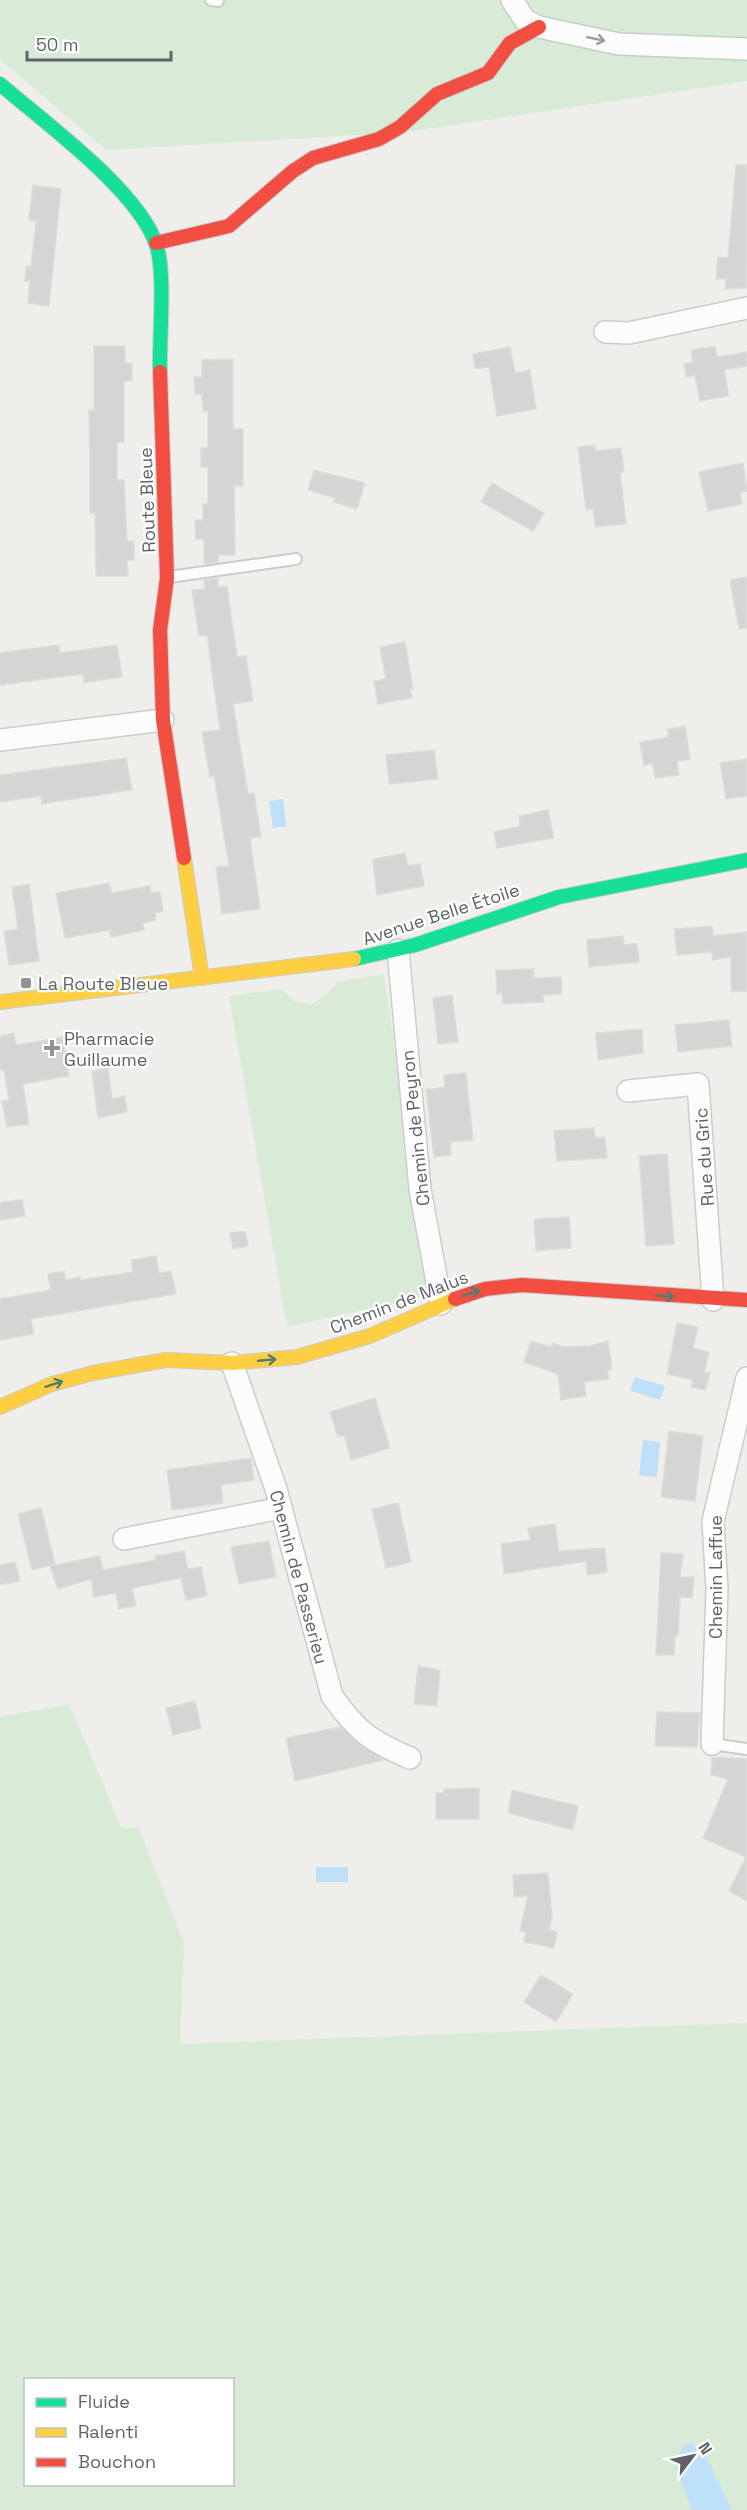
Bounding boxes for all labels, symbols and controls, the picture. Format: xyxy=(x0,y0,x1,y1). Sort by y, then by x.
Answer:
scale bar xyxy=(27,24,171,62)
text: 50 m xyxy=(36,33,78,56)
one-way arrow xyxy=(586,34,606,45)
street label: Route Bleue xyxy=(134,447,160,553)
street label: Avenue Belle Étoile xyxy=(360,878,522,950)
place label: La Route Bleue xyxy=(38,972,168,995)
marker: La Route Bleue xyxy=(19,976,33,990)
place label: Pharmacie Guillaume xyxy=(64,1027,154,1071)
marker: Pharmacie Guillaume xyxy=(45,1041,59,1055)
street label: Chemin de Peyron xyxy=(395,1049,435,1207)
street label: Rue du Gric xyxy=(689,1107,719,1207)
street label: Chemin de Malus xyxy=(326,1265,472,1339)
one-way arrow xyxy=(462,1287,480,1298)
one-way arrow xyxy=(655,1291,674,1302)
one-way arrow xyxy=(257,1354,277,1365)
one-way arrow xyxy=(44,1378,63,1389)
street label: Chemin de Passerieu xyxy=(265,1488,333,1666)
street label: Chemin Laffue xyxy=(704,1515,727,1639)
legend xyxy=(24,2378,234,2486)
text: Fluide xyxy=(78,2390,130,2413)
text: Ralenti xyxy=(78,2420,138,2443)
north arrow xyxy=(663,2426,723,2486)
text: N xyxy=(694,2438,717,2458)
text: Bouchon xyxy=(78,2450,156,2473)

